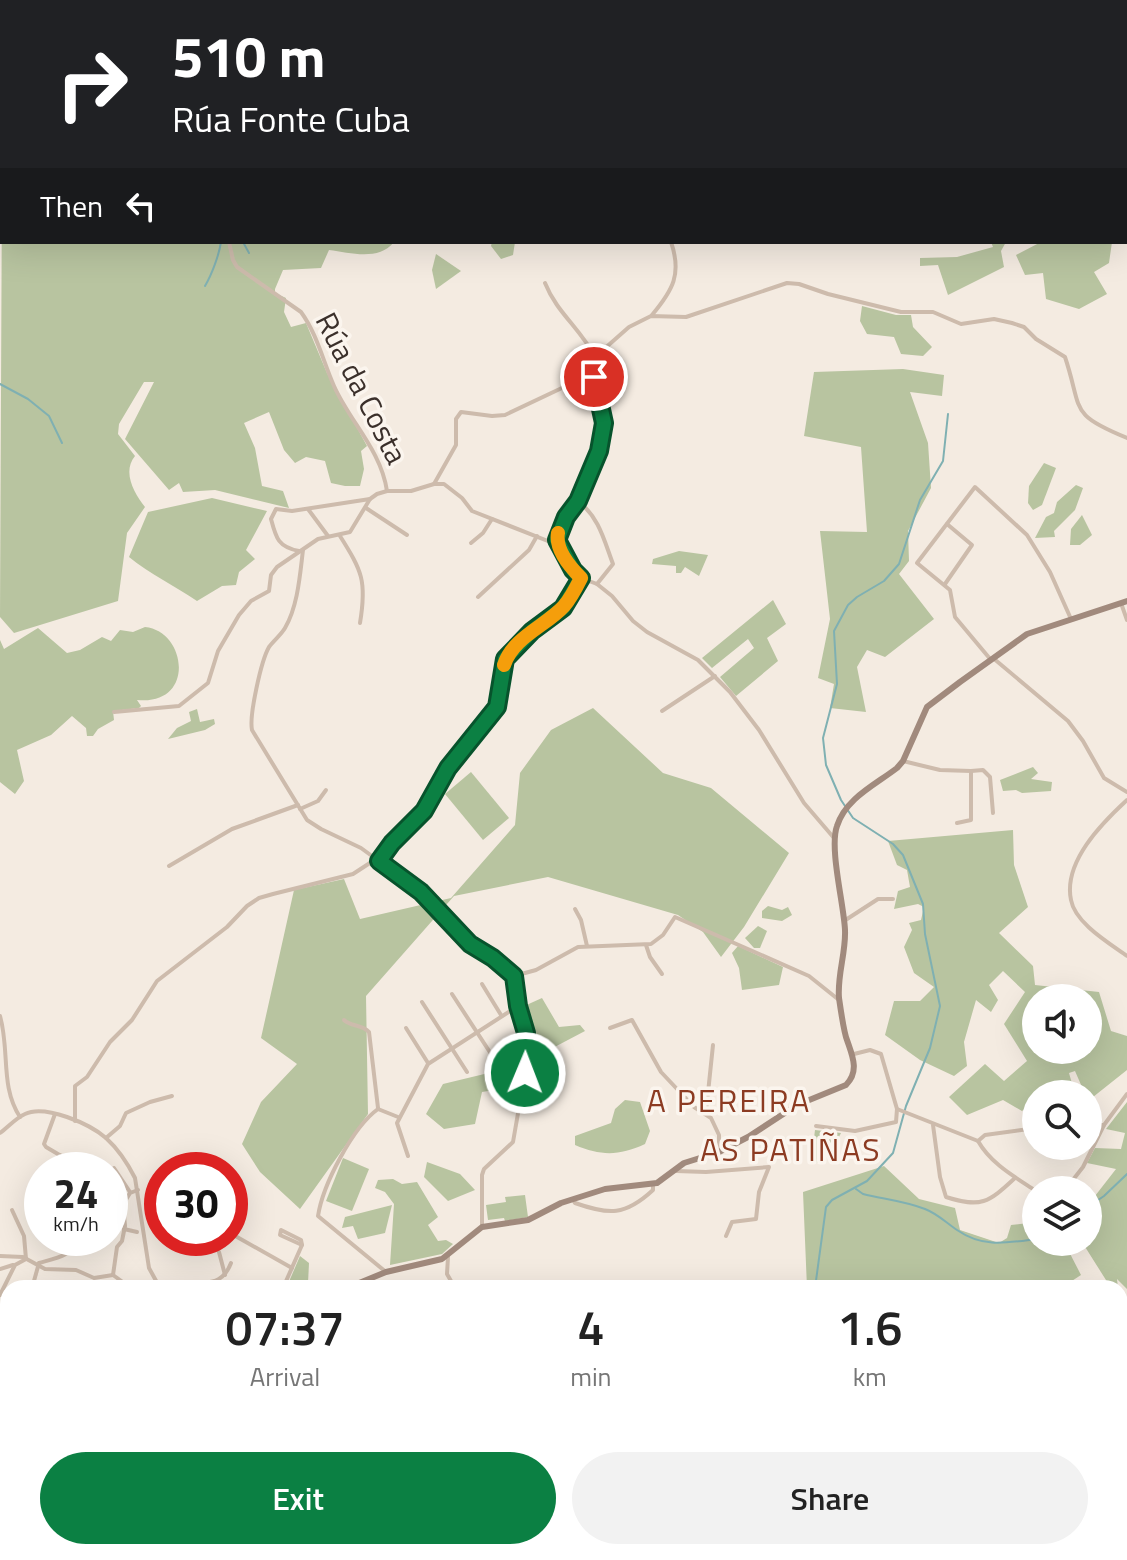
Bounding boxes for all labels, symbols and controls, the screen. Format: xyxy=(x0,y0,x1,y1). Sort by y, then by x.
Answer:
text: 510 m xyxy=(172,14,325,99)
icon: right xyxy=(40,32,144,136)
text: Rúa Fonte Cuba xyxy=(172,91,410,146)
text: Then xyxy=(40,183,103,229)
icon: left xyxy=(119,184,163,228)
street label: Rúa da Costa xyxy=(304,304,420,472)
pin xyxy=(560,343,628,411)
icon: arrive xyxy=(572,355,616,399)
map controls xyxy=(1022,984,1102,1256)
button: sound xyxy=(1022,984,1102,1064)
position arrow xyxy=(483,1031,567,1115)
district label: A PEREIRA xyxy=(647,1076,811,1124)
button: search xyxy=(1022,1080,1102,1160)
district label: AS PATIÑAS xyxy=(700,1125,882,1173)
speed limit sign: 30 xyxy=(144,1152,248,1256)
text: 24 xyxy=(54,1163,98,1224)
button: layers xyxy=(1022,1176,1102,1256)
text: km/h xyxy=(53,1208,99,1239)
text: 07:37 xyxy=(226,1291,345,1364)
text: 4 xyxy=(577,1291,604,1364)
text: 1.6 xyxy=(837,1291,902,1364)
text: Arrival xyxy=(250,1357,320,1396)
text: min xyxy=(570,1357,612,1396)
text: km xyxy=(853,1357,887,1396)
button: Exit xyxy=(40,1452,556,1544)
button: Share xyxy=(572,1452,1088,1544)

